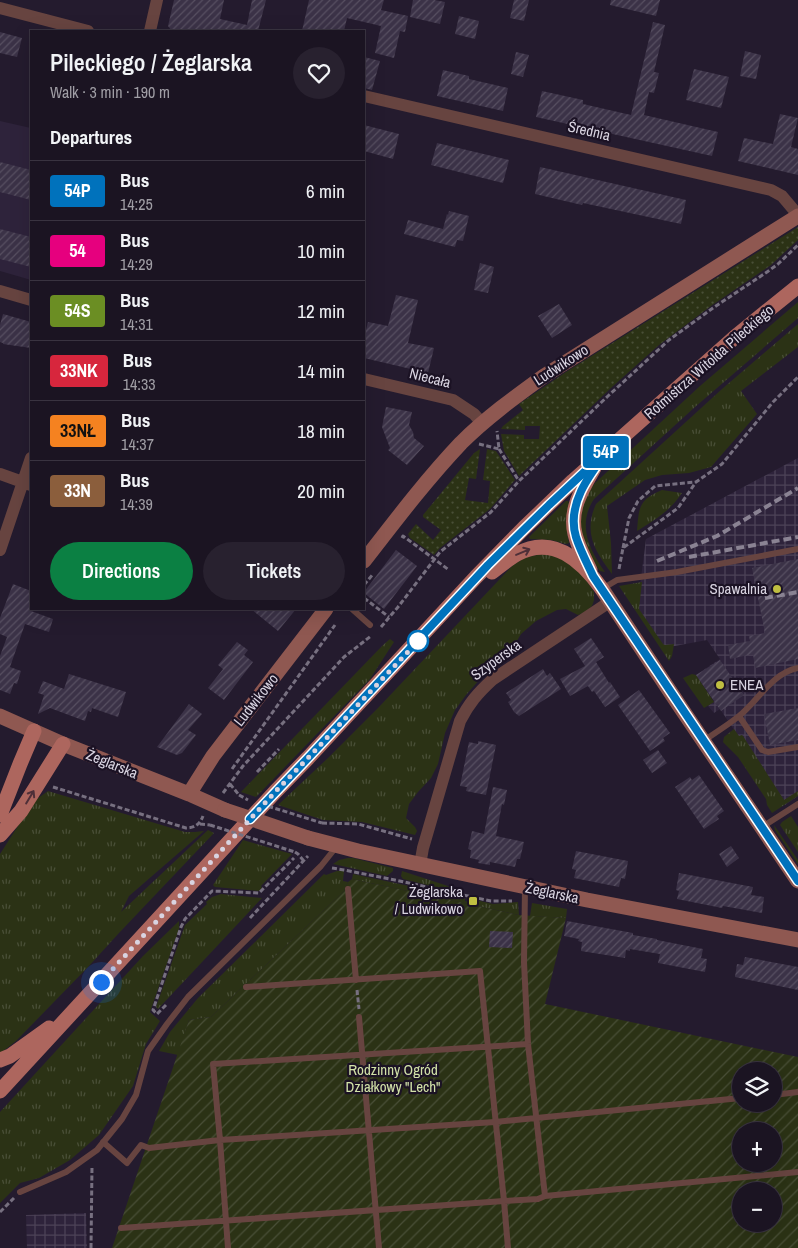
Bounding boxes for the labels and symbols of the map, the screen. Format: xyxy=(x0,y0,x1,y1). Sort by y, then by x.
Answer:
street label: Średnia xyxy=(566,115,613,146)
street label: Rotmistrza Witolda Pileckiego xyxy=(639,299,778,424)
street label: Ludwikowo xyxy=(529,339,592,390)
street label: Niecała xyxy=(407,362,453,393)
line badge: 54P xyxy=(577,436,635,468)
one-way arrow xyxy=(515,547,530,557)
place label: Spawalnia xyxy=(710,578,767,599)
marker: Spawalnia xyxy=(771,583,783,595)
unlabelled marker xyxy=(407,630,429,652)
street label: Szyperska xyxy=(466,634,525,685)
street label: Ludwikowo xyxy=(228,669,283,730)
place label: ENEA xyxy=(730,674,764,695)
marker: ENEA xyxy=(714,679,726,691)
street label: Żeglarska xyxy=(83,744,141,783)
one-way arrow xyxy=(25,790,35,804)
street label: Żeglarska xyxy=(524,877,581,908)
place label: Żeglarska / Ludwikowo xyxy=(395,881,463,919)
marker: Żeglarska / Ludwikowo xyxy=(467,895,479,907)
your location xyxy=(89,970,114,995)
park label: Rodzinny Ogród Działkowy "Lech" xyxy=(346,1059,440,1097)

